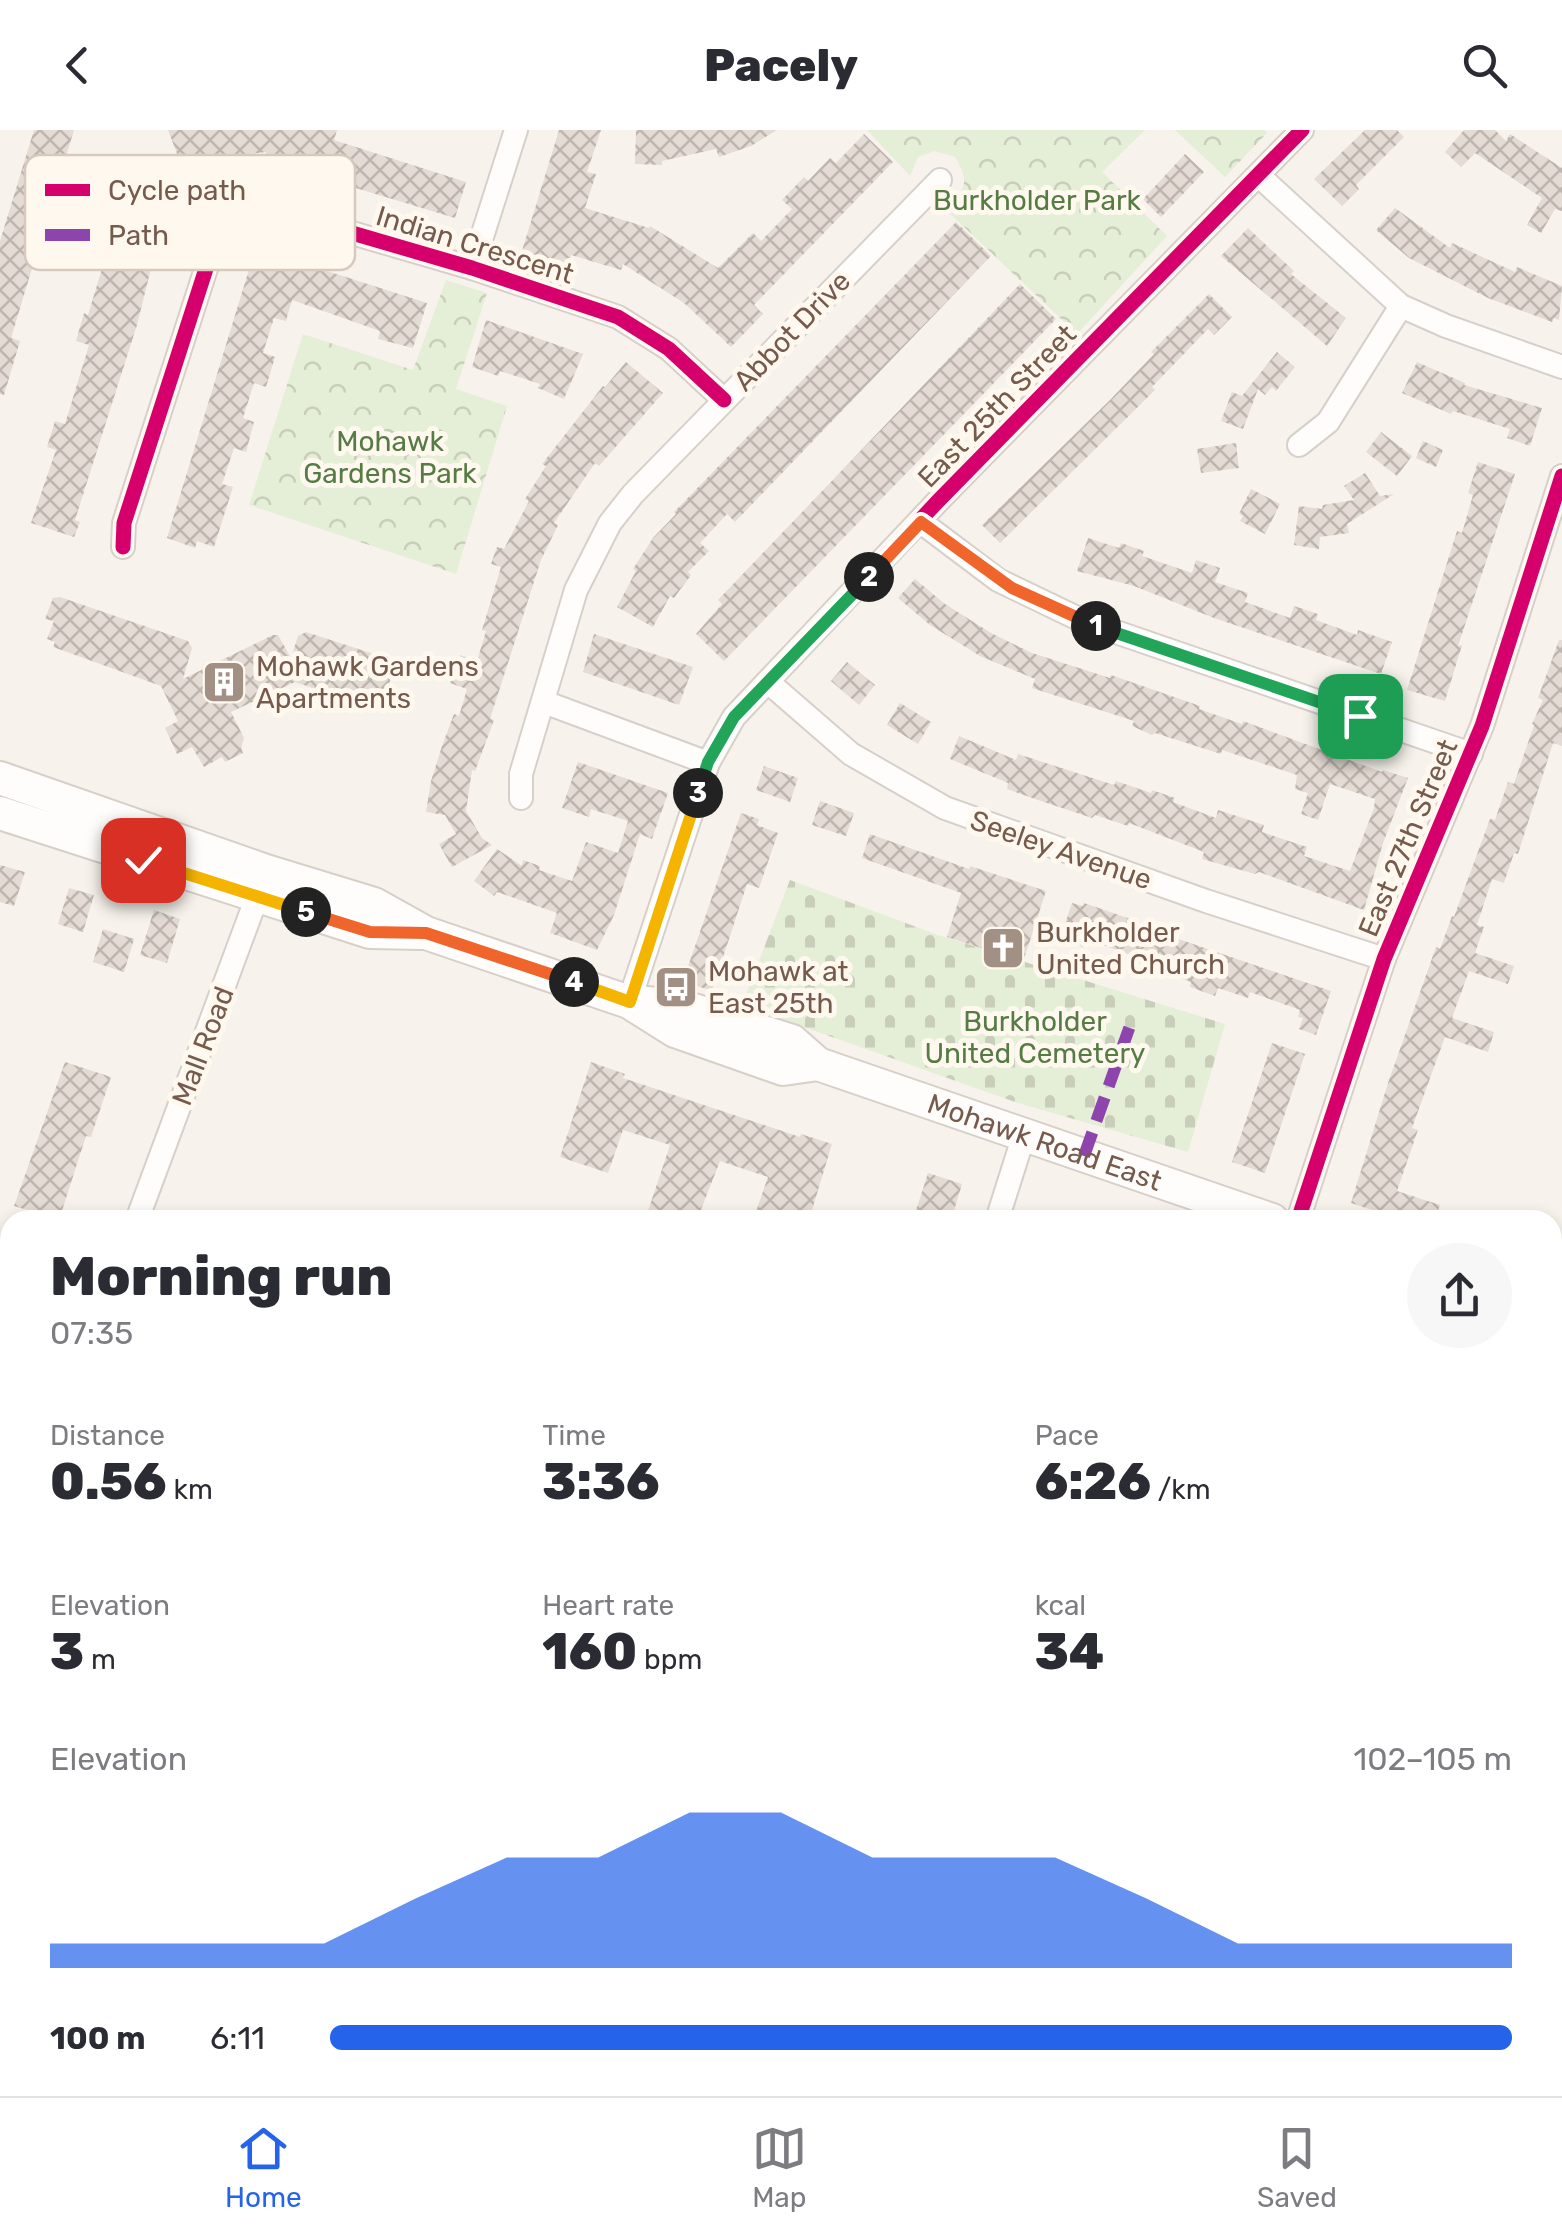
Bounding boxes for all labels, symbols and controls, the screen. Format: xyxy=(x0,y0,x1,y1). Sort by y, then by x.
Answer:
icon: back xyxy=(50,38,105,93)
icon: search xyxy=(1457,38,1512,93)
text: Pacely xyxy=(704,39,858,92)
legend xyxy=(25,155,355,270)
text: Cycle path xyxy=(108,174,246,207)
park label: Burkholder Park xyxy=(933,184,1142,217)
street label: Indian Crescent xyxy=(372,199,578,291)
text: Path xyxy=(108,219,169,252)
street label: Abbot Drive xyxy=(727,264,857,398)
street label: East 25th Street xyxy=(911,318,1083,494)
park label: Mohawk Gardens Park xyxy=(303,425,477,490)
pin: 2 xyxy=(844,552,894,602)
text: 2 xyxy=(860,560,878,593)
pin: 1 xyxy=(1071,601,1121,651)
text: 1 xyxy=(1089,609,1103,642)
place label: Mohawk Gardens Apartments xyxy=(256,650,479,715)
building icon: Mohawk Gardens Apartments xyxy=(201,659,247,705)
pin xyxy=(1318,674,1403,759)
icon: arrive xyxy=(1333,689,1388,744)
street label: East 27th Street xyxy=(1352,734,1464,942)
pin: 3 xyxy=(673,768,723,818)
text: 3 xyxy=(689,776,707,809)
street label: Seeley Avenue xyxy=(966,804,1156,896)
pin xyxy=(101,818,186,903)
icon: check xyxy=(116,833,171,888)
pin: 5 xyxy=(281,887,331,937)
text: 5 xyxy=(297,895,315,928)
place label: Burkholder United Church xyxy=(1036,916,1225,981)
church icon: Burkholder United Church xyxy=(980,925,1026,971)
place label: Mohawk at East 25th xyxy=(708,955,849,1020)
pin: 4 xyxy=(549,957,599,1007)
bus stop icon: Mohawk at East 25th xyxy=(653,964,699,1010)
text: 4 xyxy=(564,965,584,998)
street label: Mall Road xyxy=(165,982,241,1110)
park label: Burkholder United Cemetery xyxy=(924,1005,1146,1070)
street label: Mohawk Road East xyxy=(923,1086,1166,1197)
button: share xyxy=(1407,1243,1512,1348)
text: Morning run xyxy=(50,1244,392,1309)
text: 07:35 xyxy=(50,1314,133,1352)
text: Distance xyxy=(50,1419,165,1452)
text: Time xyxy=(542,1419,606,1452)
text: Pace xyxy=(1035,1419,1099,1452)
text: 0.56 xyxy=(50,1452,167,1512)
text: 3:36 xyxy=(542,1452,660,1512)
text: 6:26 xyxy=(1035,1452,1151,1512)
text: km xyxy=(167,1473,213,1506)
text: /km xyxy=(1151,1473,1211,1506)
text: Elevation xyxy=(50,1589,170,1622)
text: Heart rate xyxy=(542,1589,674,1622)
text: kcal xyxy=(1035,1589,1086,1622)
text: 3 xyxy=(50,1622,84,1682)
text: 160 xyxy=(542,1622,637,1682)
text: 34 xyxy=(1035,1622,1104,1682)
text: m xyxy=(84,1643,116,1676)
text: bpm xyxy=(637,1643,702,1676)
text: Elevation xyxy=(50,1740,187,1778)
text: 102–105 m xyxy=(1353,1740,1512,1778)
text: 100 m xyxy=(50,2019,146,2057)
text: 6:11 xyxy=(210,2019,265,2057)
tab: Home xyxy=(225,2121,302,2214)
tab: Map xyxy=(752,2121,807,2214)
tab: Saved xyxy=(1257,2121,1337,2214)

